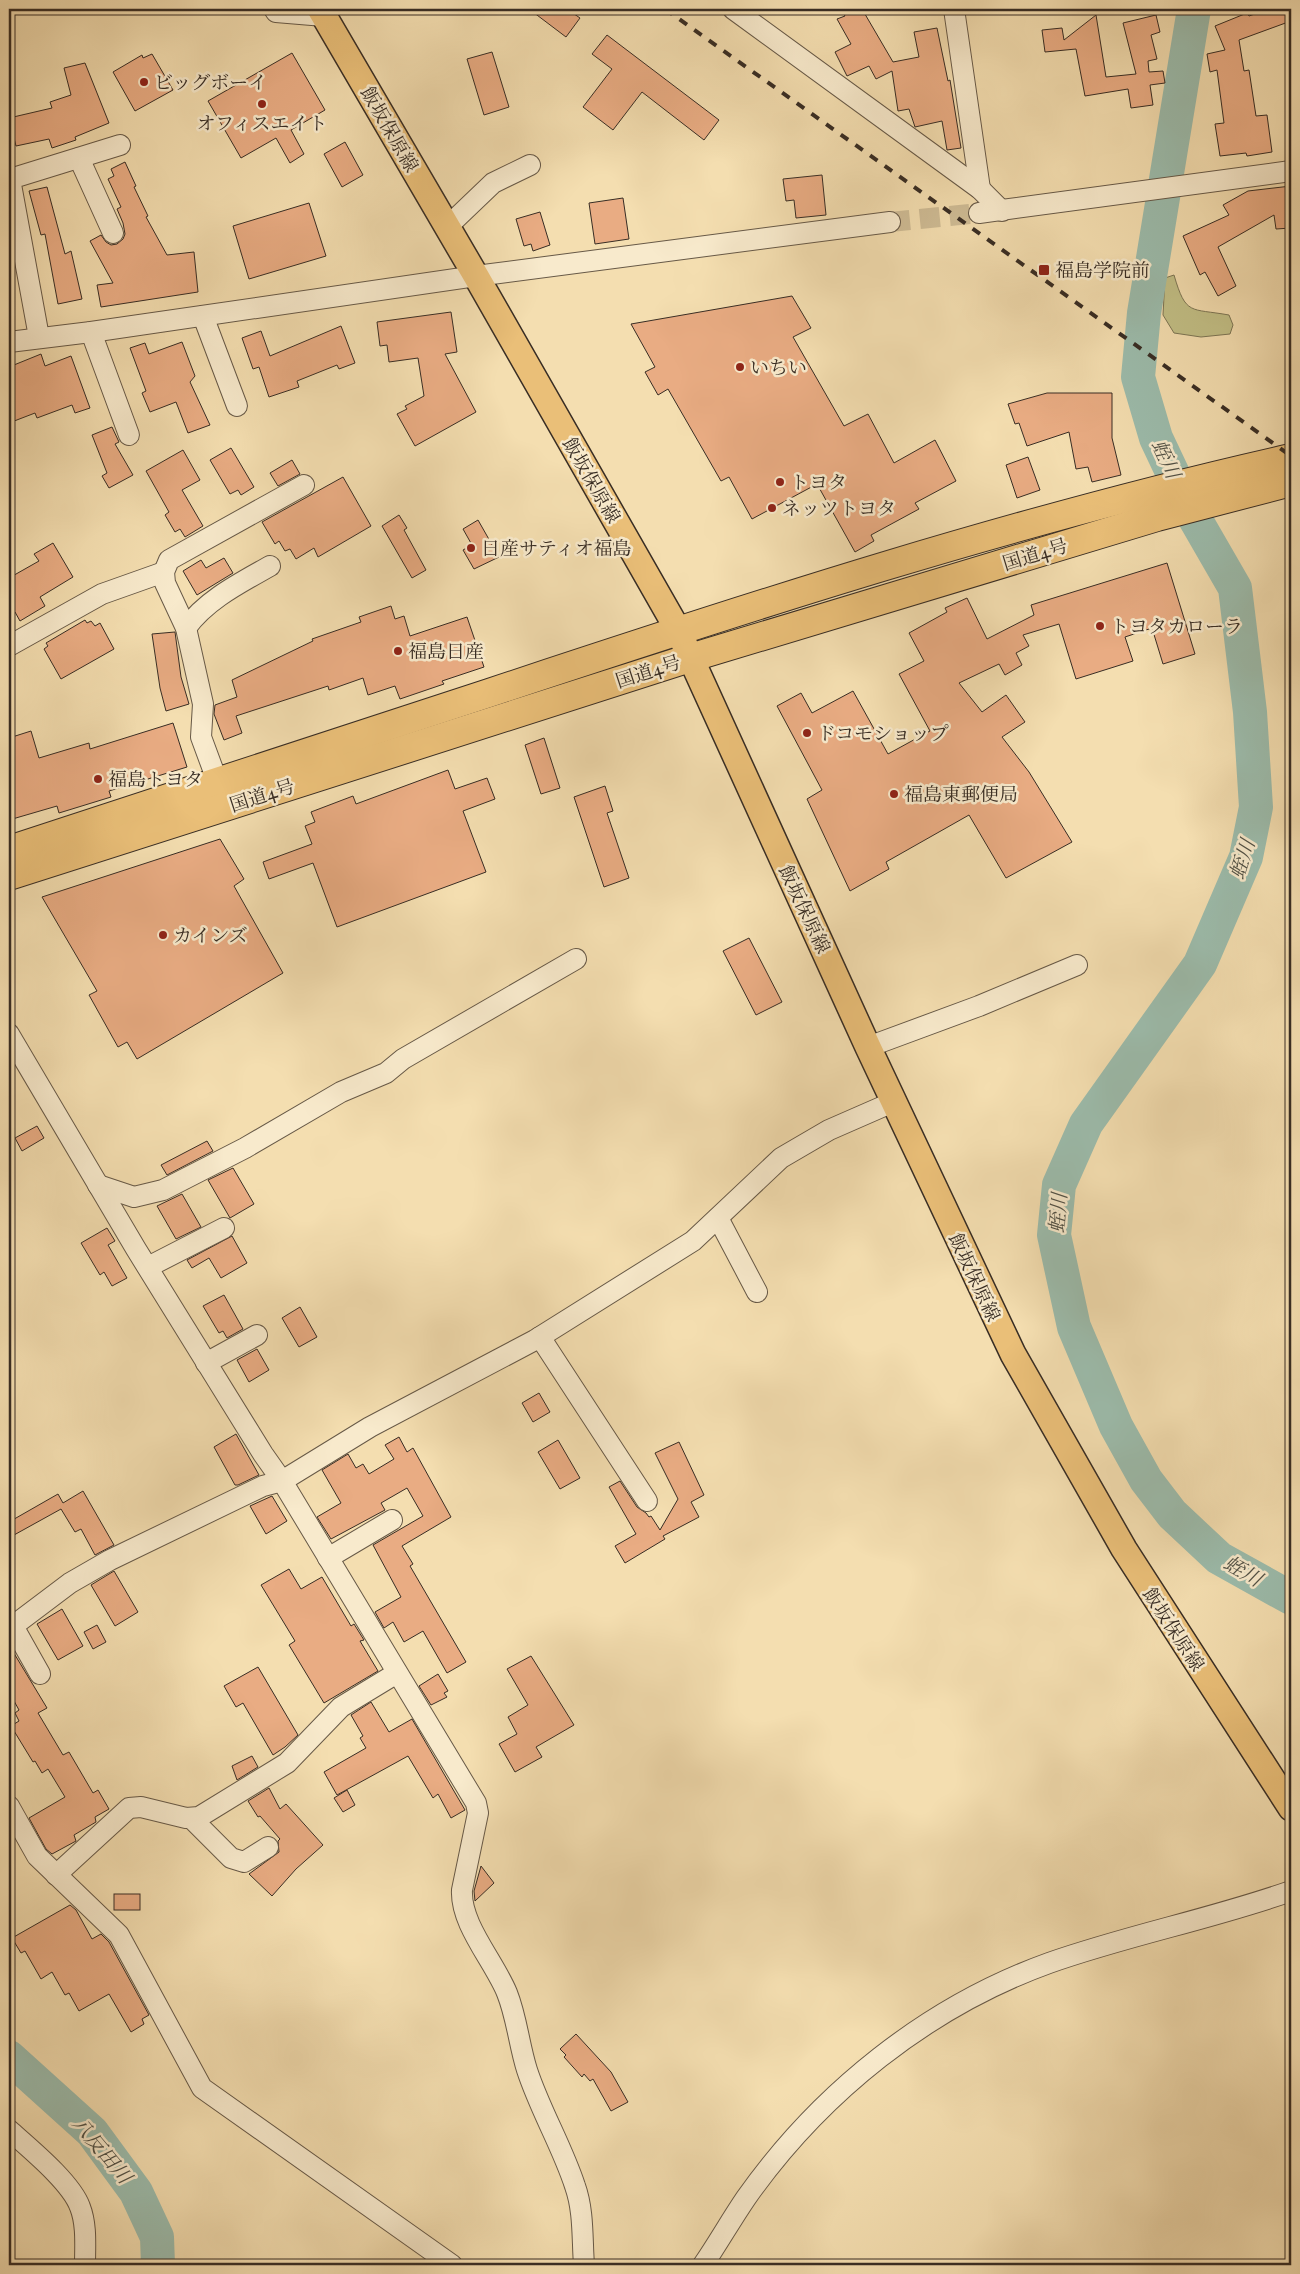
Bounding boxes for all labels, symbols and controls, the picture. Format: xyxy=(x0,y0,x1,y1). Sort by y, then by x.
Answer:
place label: ビッグボーイ xyxy=(154,71,267,95)
marker: ビッグボーイ xyxy=(138,76,150,88)
street label: 飯坂保原線 xyxy=(355,82,423,177)
marker: オフィスエイト xyxy=(256,98,268,110)
place label: オフィスエイト xyxy=(197,112,327,136)
place label: 福島学院前 xyxy=(1055,259,1150,283)
marker: 福島学院前 xyxy=(1037,263,1051,277)
place label: いちい xyxy=(750,356,807,380)
marker: いちい xyxy=(734,361,746,373)
street label: 飯坂保原線 xyxy=(557,433,625,528)
water label: 蛭川 xyxy=(1146,436,1186,484)
place label: トヨタ xyxy=(790,471,847,495)
marker: トヨタ xyxy=(774,476,786,488)
place label: ネッツトヨタ xyxy=(782,497,896,521)
marker: ネッツトヨタ xyxy=(766,502,778,514)
street label: 国道4号 xyxy=(1000,534,1071,576)
place label: 日産サティオ福島 xyxy=(481,537,631,561)
marker: 日産サティオ福島 xyxy=(465,542,477,554)
place label: トヨタカローラ xyxy=(1110,615,1243,639)
marker: トヨタカローラ xyxy=(1094,620,1106,632)
place label: 福島日産 xyxy=(408,640,484,664)
marker: 福島日産 xyxy=(392,645,404,657)
street label: 国道4号 xyxy=(613,650,684,694)
place label: ドコモショップ xyxy=(817,722,949,746)
marker: ドコモショップ xyxy=(801,727,813,739)
place label: 福島トヨタ xyxy=(108,768,203,792)
marker: 福島トヨタ xyxy=(92,773,104,785)
street label: 国道4号 xyxy=(227,774,298,818)
place label: 福島東郵便局 xyxy=(904,783,1018,807)
marker: 福島東郵便局 xyxy=(888,788,900,800)
water label: 蛭川 xyxy=(1224,834,1261,882)
street label: 飯坂保原線 xyxy=(773,861,835,958)
place label: カインズ xyxy=(173,924,248,948)
marker: カインズ xyxy=(157,929,169,941)
water label: 蛭川 xyxy=(1045,1190,1073,1234)
street label: 飯坂保原線 xyxy=(943,1229,1005,1326)
water label: 蛭川 xyxy=(1219,1551,1268,1593)
street label: 飯坂保原線 xyxy=(1137,1583,1209,1676)
water label: 八反田川 xyxy=(66,2112,138,2191)

